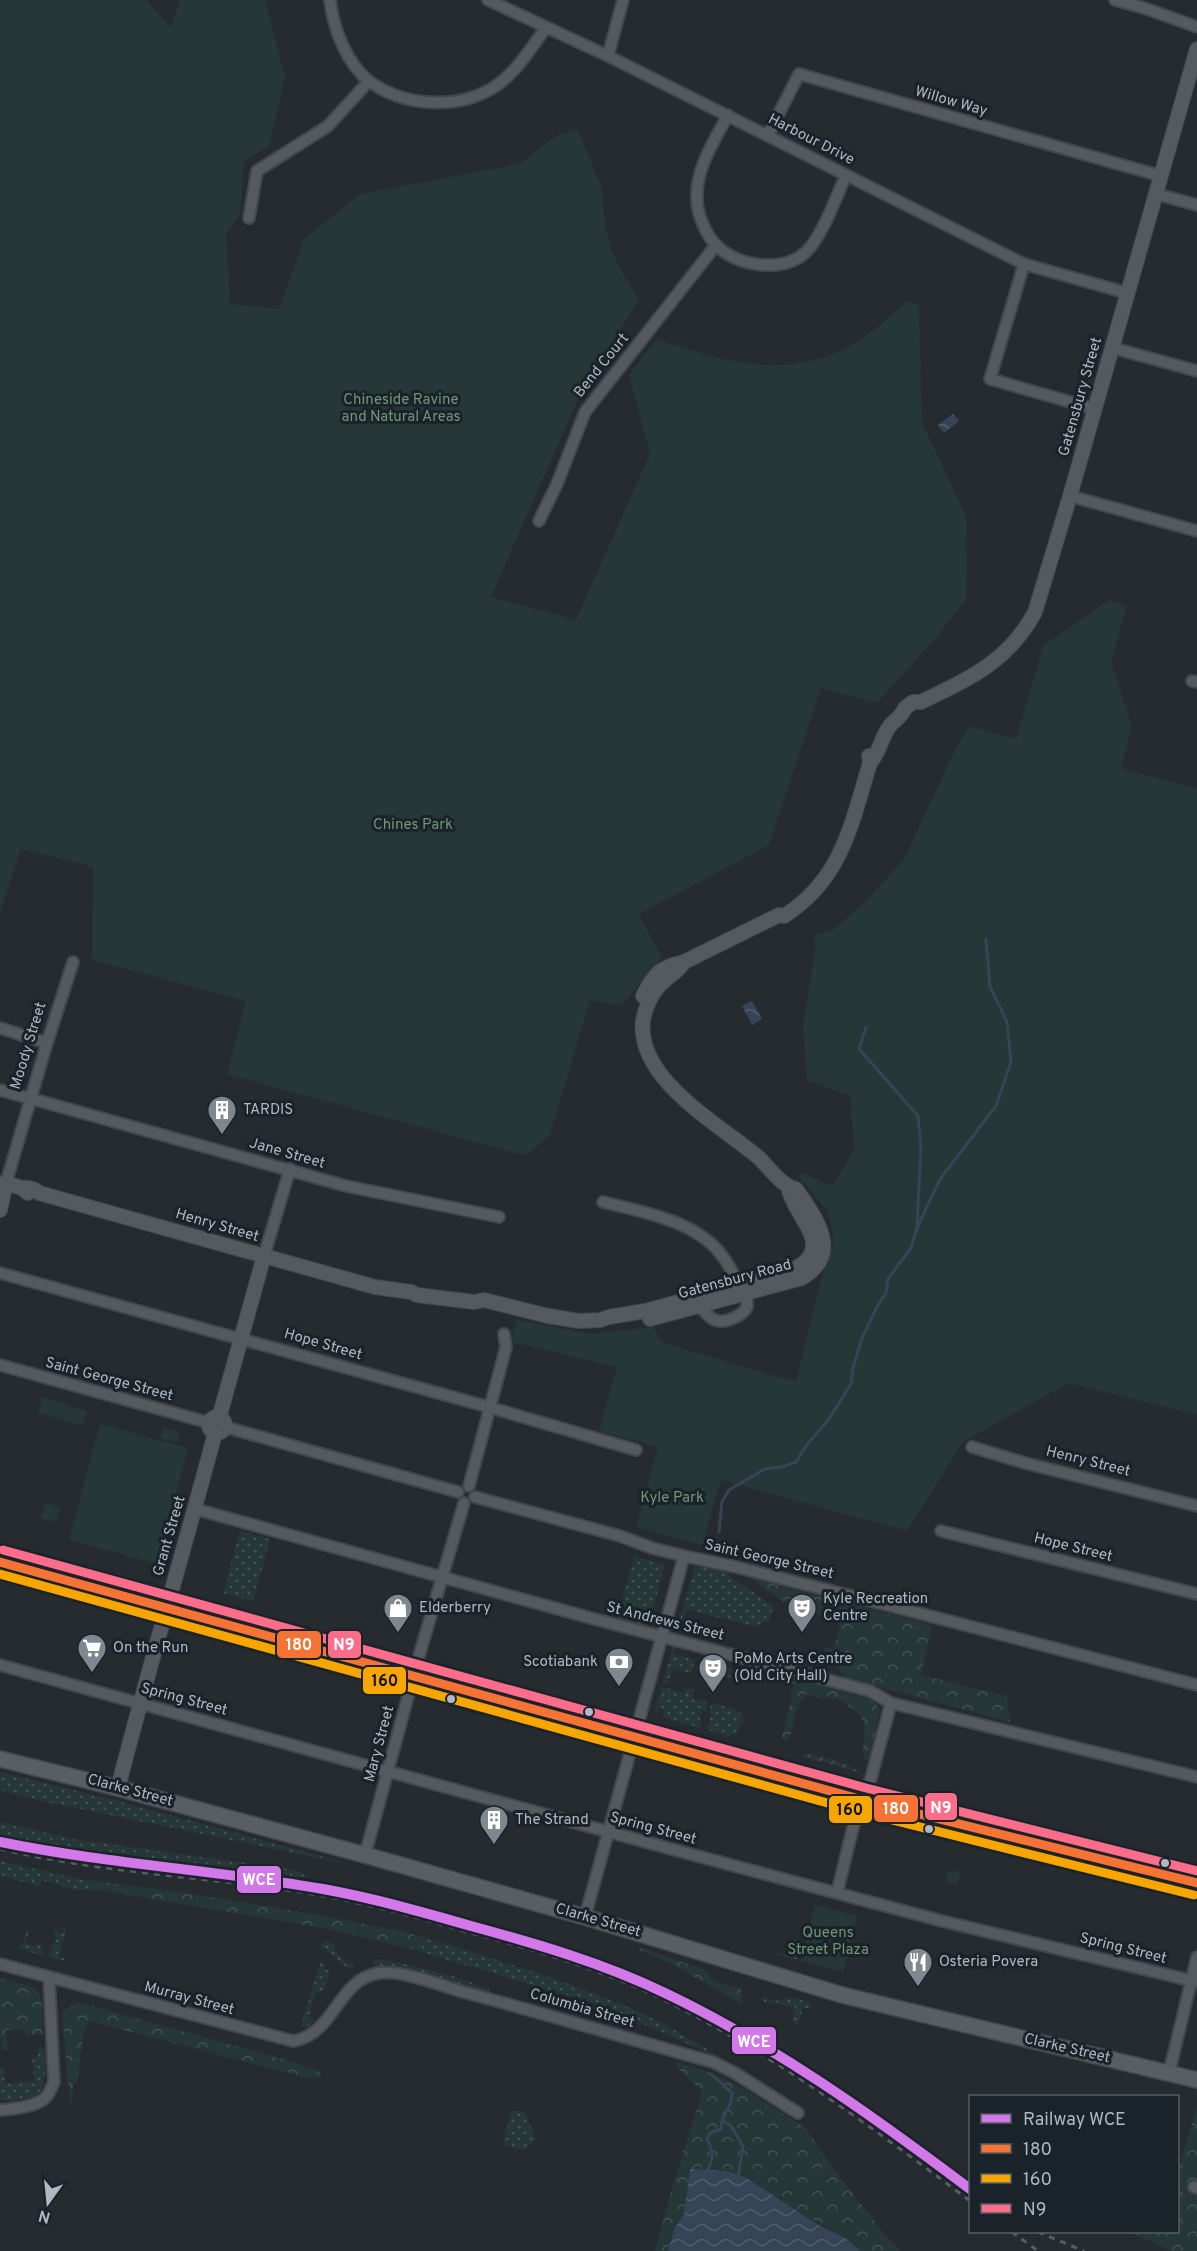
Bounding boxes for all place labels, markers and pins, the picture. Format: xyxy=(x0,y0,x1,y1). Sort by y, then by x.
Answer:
building icon: TARDIS xyxy=(206,1094,238,1136)
place label: TARDIS xyxy=(243,1101,293,1120)
place label: Kyle Recreation Centre xyxy=(823,1590,928,1626)
shop icon: Elderberry xyxy=(382,1592,414,1634)
theatre icon: Kyle Recreation Centre xyxy=(786,1592,818,1634)
place label: Elderberry xyxy=(419,1599,491,1618)
supermarket icon: On the Run xyxy=(76,1632,108,1674)
place label: On the Run xyxy=(113,1639,188,1658)
bank icon: Scotiabank xyxy=(603,1646,635,1688)
place label: PoMo Arts Centre (Old City Hall) xyxy=(734,1650,852,1686)
theatre icon: PoMo Arts Centre (Old City Hall) xyxy=(697,1652,729,1694)
place label: Scotiabank xyxy=(523,1653,598,1672)
unlabelled marker xyxy=(445,1693,457,1705)
unlabelled marker xyxy=(583,1706,595,1718)
building icon: The Strand xyxy=(478,1804,510,1846)
place label: The Strand xyxy=(515,1811,589,1830)
unlabelled marker xyxy=(923,1823,935,1835)
unlabelled marker xyxy=(1159,1857,1171,1869)
restaurant icon: Osteria Povera xyxy=(902,1946,934,1988)
place label: Osteria Povera xyxy=(939,1953,1038,1972)

